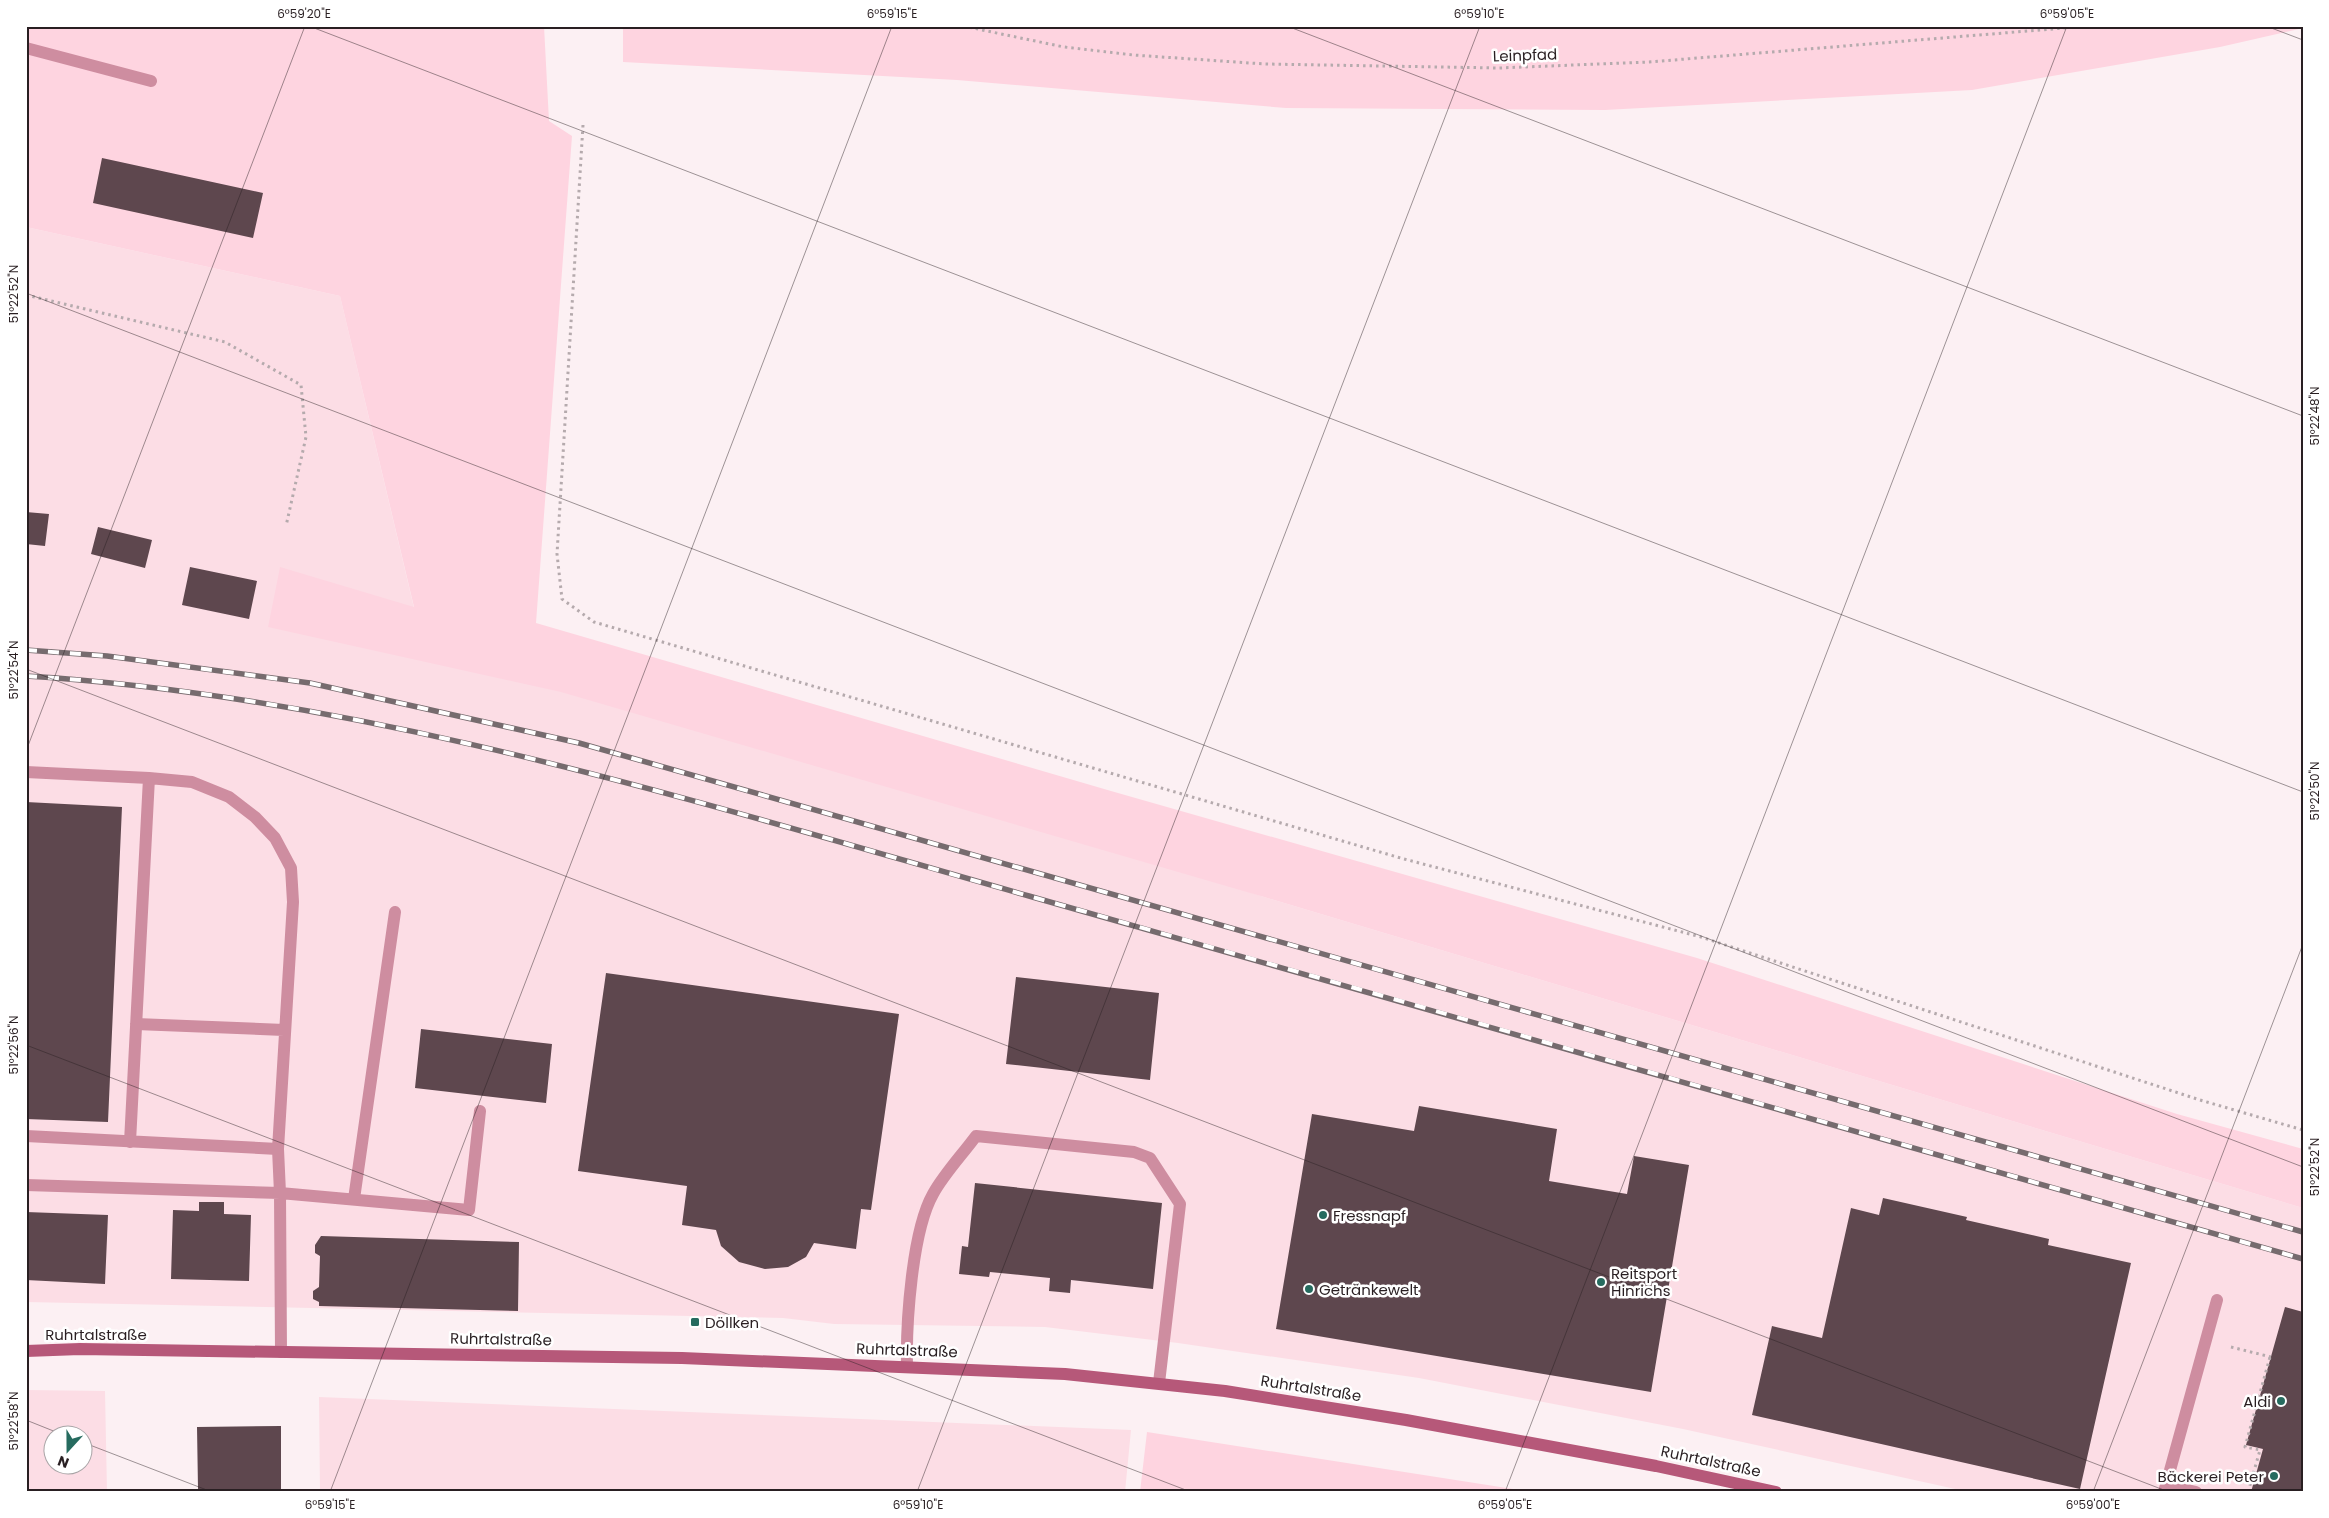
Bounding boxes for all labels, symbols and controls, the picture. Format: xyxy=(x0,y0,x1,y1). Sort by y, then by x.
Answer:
text: 6°59'20"E xyxy=(277,5,331,22)
text: 6°59'15"E xyxy=(867,5,917,22)
text: 6°59'10"E xyxy=(1454,5,1504,22)
text: 6°59'05"E xyxy=(2040,5,2094,22)
street label: Leinpfad xyxy=(1492,43,1558,67)
text: 51°22'52"N xyxy=(5,265,22,323)
text: 51°22'48"N xyxy=(2306,386,2323,446)
text: 51°22'54"N xyxy=(5,640,22,700)
text: 51°22'50"N xyxy=(2306,761,2323,821)
text: 51°22'56"N xyxy=(5,1015,22,1075)
text: 51°22'52"N xyxy=(2306,1138,2323,1196)
place label: Fressnapf xyxy=(1333,1205,1406,1226)
marker: Fressnapf xyxy=(1317,1209,1329,1221)
place label: Reitsport Hinrichs xyxy=(1611,1263,1677,1301)
marker: Reitsport Hinrichs xyxy=(1595,1276,1607,1288)
place label: Getränkewelt xyxy=(1319,1279,1419,1300)
marker: Getränkewelt xyxy=(1303,1283,1315,1295)
place label: Döllken xyxy=(705,1312,759,1333)
marker: Döllken xyxy=(689,1316,701,1328)
street label: Ruhrtalstraße xyxy=(45,1324,147,1345)
street label: Ruhrtalstraße xyxy=(450,1328,552,1350)
street label: Ruhrtalstraße xyxy=(856,1338,958,1362)
street label: Ruhrtalstraße xyxy=(1259,1370,1363,1406)
text: 51°22'58"N xyxy=(5,1391,22,1451)
place label: Aldi xyxy=(2243,1391,2271,1412)
marker: Aldi xyxy=(2275,1395,2287,1407)
north arrow xyxy=(42,1426,92,1476)
street label: Ruhrtalstraße xyxy=(1659,1440,1763,1482)
text: N xyxy=(55,1451,72,1473)
place label: Bäckerei Peter xyxy=(2158,1466,2264,1487)
marker: Bäckerei Peter xyxy=(2268,1470,2280,1482)
text: 6°59'15"E xyxy=(305,1496,355,1513)
text: 6°59'10"E xyxy=(893,1496,943,1513)
text: 6°59'05"E xyxy=(1478,1496,1532,1513)
text: 6°59'00"E xyxy=(2066,1496,2120,1513)

